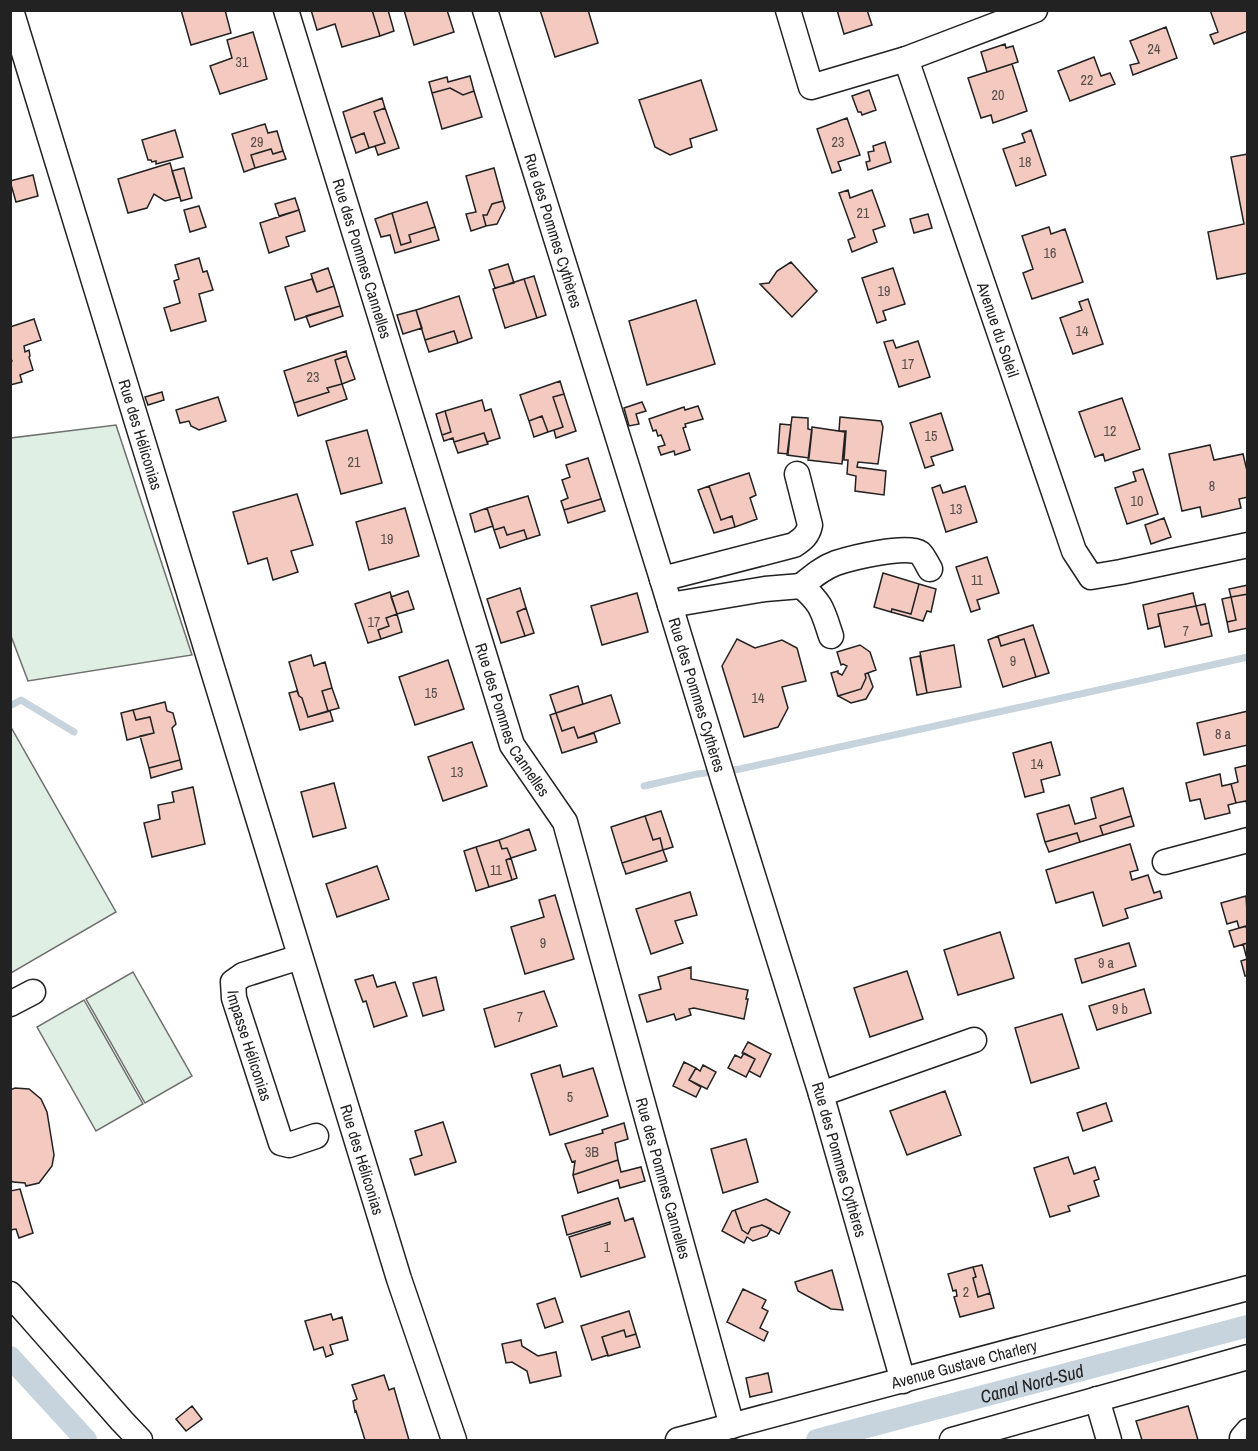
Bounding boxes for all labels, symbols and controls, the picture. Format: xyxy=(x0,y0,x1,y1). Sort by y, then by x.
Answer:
house number: 24 xyxy=(1148,40,1161,58)
house number: 31 xyxy=(236,53,249,71)
house number: 22 xyxy=(1081,71,1093,89)
house number: 20 xyxy=(992,86,1004,104)
house number: 29 xyxy=(251,133,263,151)
house number: 23 xyxy=(832,133,844,151)
street label: Rue des Pommes Cythères xyxy=(519,151,588,310)
house number: 18 xyxy=(1019,153,1031,171)
street label: Rue des Pommes Cannelles xyxy=(327,176,397,341)
house number: 21 xyxy=(857,204,870,222)
house number: 16 xyxy=(1044,244,1056,262)
street label: Avenue du Soleil xyxy=(972,278,1025,380)
house number: 19 xyxy=(878,282,890,300)
house number: 14 xyxy=(1076,322,1089,340)
house number: 17 xyxy=(902,355,914,373)
house number: 23 xyxy=(307,368,319,386)
street label: Rue des Héliconias xyxy=(114,377,168,493)
house number: 12 xyxy=(1104,422,1116,440)
house number: 15 xyxy=(925,427,937,445)
house number: 21 xyxy=(348,453,361,471)
house number: 8 xyxy=(1209,477,1215,495)
house number: 10 xyxy=(1131,492,1143,510)
house number: 13 xyxy=(950,500,962,518)
house number: 19 xyxy=(381,530,393,548)
house number: 11 xyxy=(971,571,984,589)
house number: 17 xyxy=(368,613,380,631)
street label: Rue des Pommes Cythères xyxy=(663,615,731,775)
house number: 7 xyxy=(1183,622,1189,640)
street label: Rue des Pommes Cannelles xyxy=(470,640,555,801)
house number: 9 xyxy=(1010,652,1016,670)
house number: 15 xyxy=(425,684,437,702)
house number: 14 xyxy=(752,689,765,707)
house number: 8 a xyxy=(1215,725,1232,743)
house number: 14 xyxy=(1031,755,1044,773)
house number: 13 xyxy=(451,763,463,781)
house number: 11 xyxy=(490,861,503,879)
house number: 9 xyxy=(540,934,546,952)
house number: 9 a xyxy=(1098,954,1115,972)
street label: Impasse Héliconias xyxy=(222,990,278,1104)
house number: 9 b xyxy=(1112,1000,1128,1018)
house number: 7 xyxy=(517,1008,523,1026)
street label: Rue des Pommes Cythères xyxy=(807,1079,872,1240)
house number: 5 xyxy=(567,1088,573,1106)
street label: Rue des Pommes Cannelles xyxy=(631,1095,696,1261)
street label: Rue des Héliconias xyxy=(335,1101,390,1217)
house number: 3B xyxy=(585,1143,599,1161)
house number: 1 xyxy=(604,1238,611,1256)
house number: 2 xyxy=(963,1283,969,1301)
street label: Avenue Gustave Charlery xyxy=(888,1334,1040,1394)
water label: Canal Nord-Sud xyxy=(977,1357,1087,1409)

